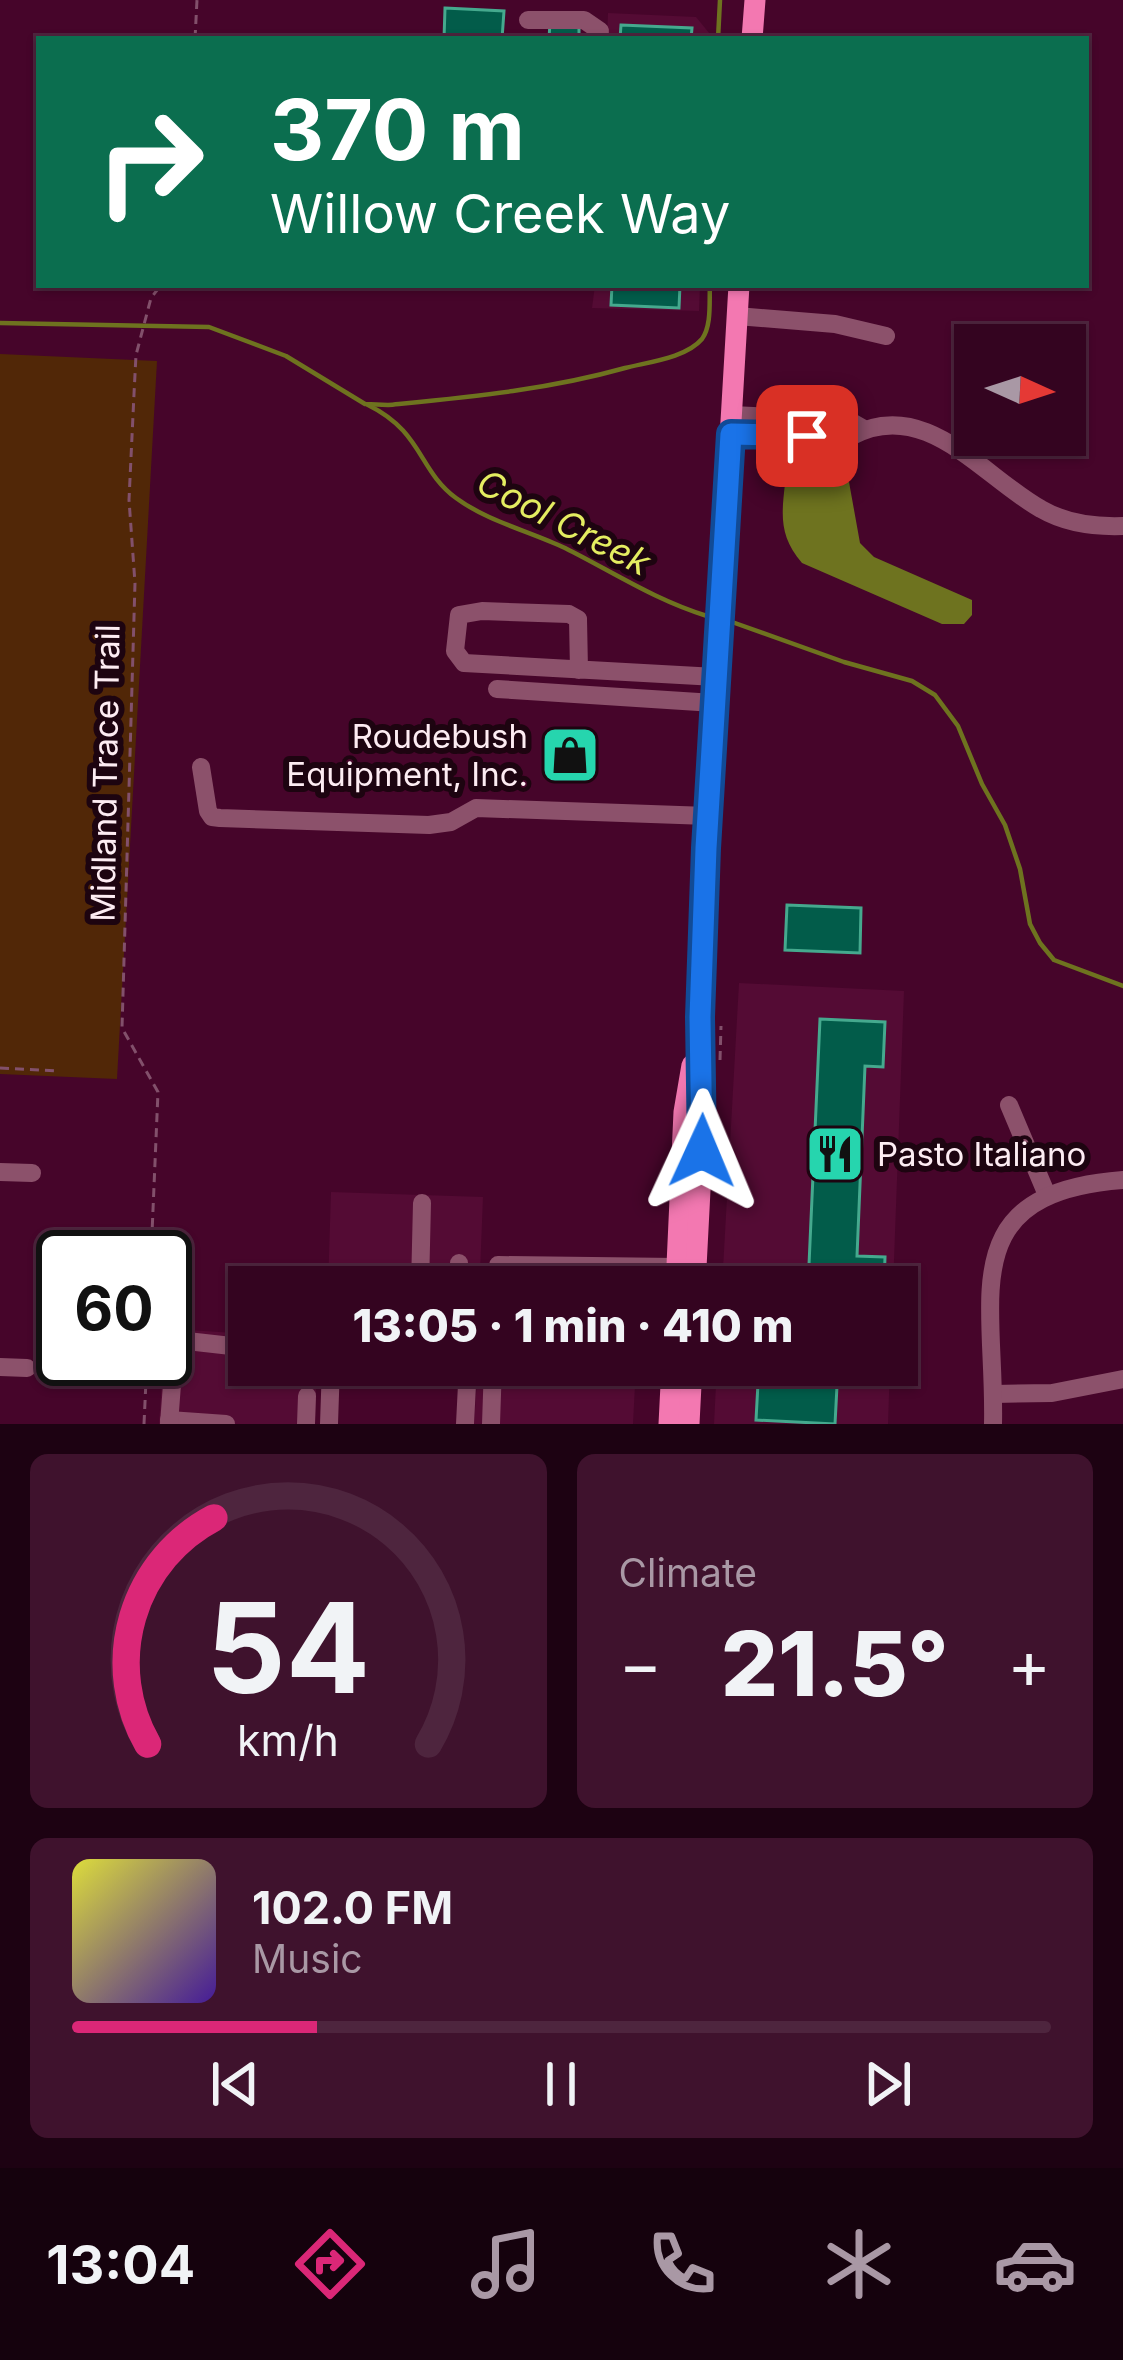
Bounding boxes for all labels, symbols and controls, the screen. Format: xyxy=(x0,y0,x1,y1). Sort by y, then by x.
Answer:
text: 370 m xyxy=(270,79,525,180)
icon: right xyxy=(72,84,228,240)
text: Willow Creek Way xyxy=(270,181,730,246)
north arrow xyxy=(954,324,1086,456)
map controls xyxy=(954,324,1086,456)
pin xyxy=(756,385,858,487)
icon: arrive xyxy=(774,403,840,469)
water label: Cool Creek xyxy=(470,460,659,585)
street label: Midland Trace Trail xyxy=(82,624,128,922)
place label: Roudebush Equipment, Inc. xyxy=(286,716,528,794)
shop icon: Roudebush Equipment, Inc. xyxy=(539,724,601,786)
position arrow xyxy=(639,1088,765,1214)
restaurant icon: Pasto Italiano xyxy=(804,1123,866,1185)
place label: Pasto Italiano xyxy=(877,1134,1086,1174)
speed limit sign: 60 xyxy=(36,1230,192,1386)
text: 13:05 · 1 min · 410 m xyxy=(352,1298,794,1353)
text: Climate xyxy=(619,1549,757,1596)
text: 54 xyxy=(206,1572,370,1723)
text: 21.5° xyxy=(721,1609,949,1718)
text: − xyxy=(619,1624,662,1704)
text: + xyxy=(1007,1624,1051,1704)
text: km/h xyxy=(237,1714,339,1766)
text: 102.0 FM xyxy=(252,1880,453,1935)
text: Music xyxy=(252,1935,363,1982)
icon: previous xyxy=(202,2051,268,2117)
icon: pause xyxy=(528,2051,594,2117)
icon: next xyxy=(855,2051,921,2117)
icon: directions xyxy=(288,2222,372,2306)
icon: music xyxy=(464,2222,548,2306)
icon: phone xyxy=(640,2222,724,2306)
icon: climate xyxy=(817,2222,901,2306)
icon: car xyxy=(993,2222,1077,2306)
text: 13:04 xyxy=(46,2232,195,2297)

